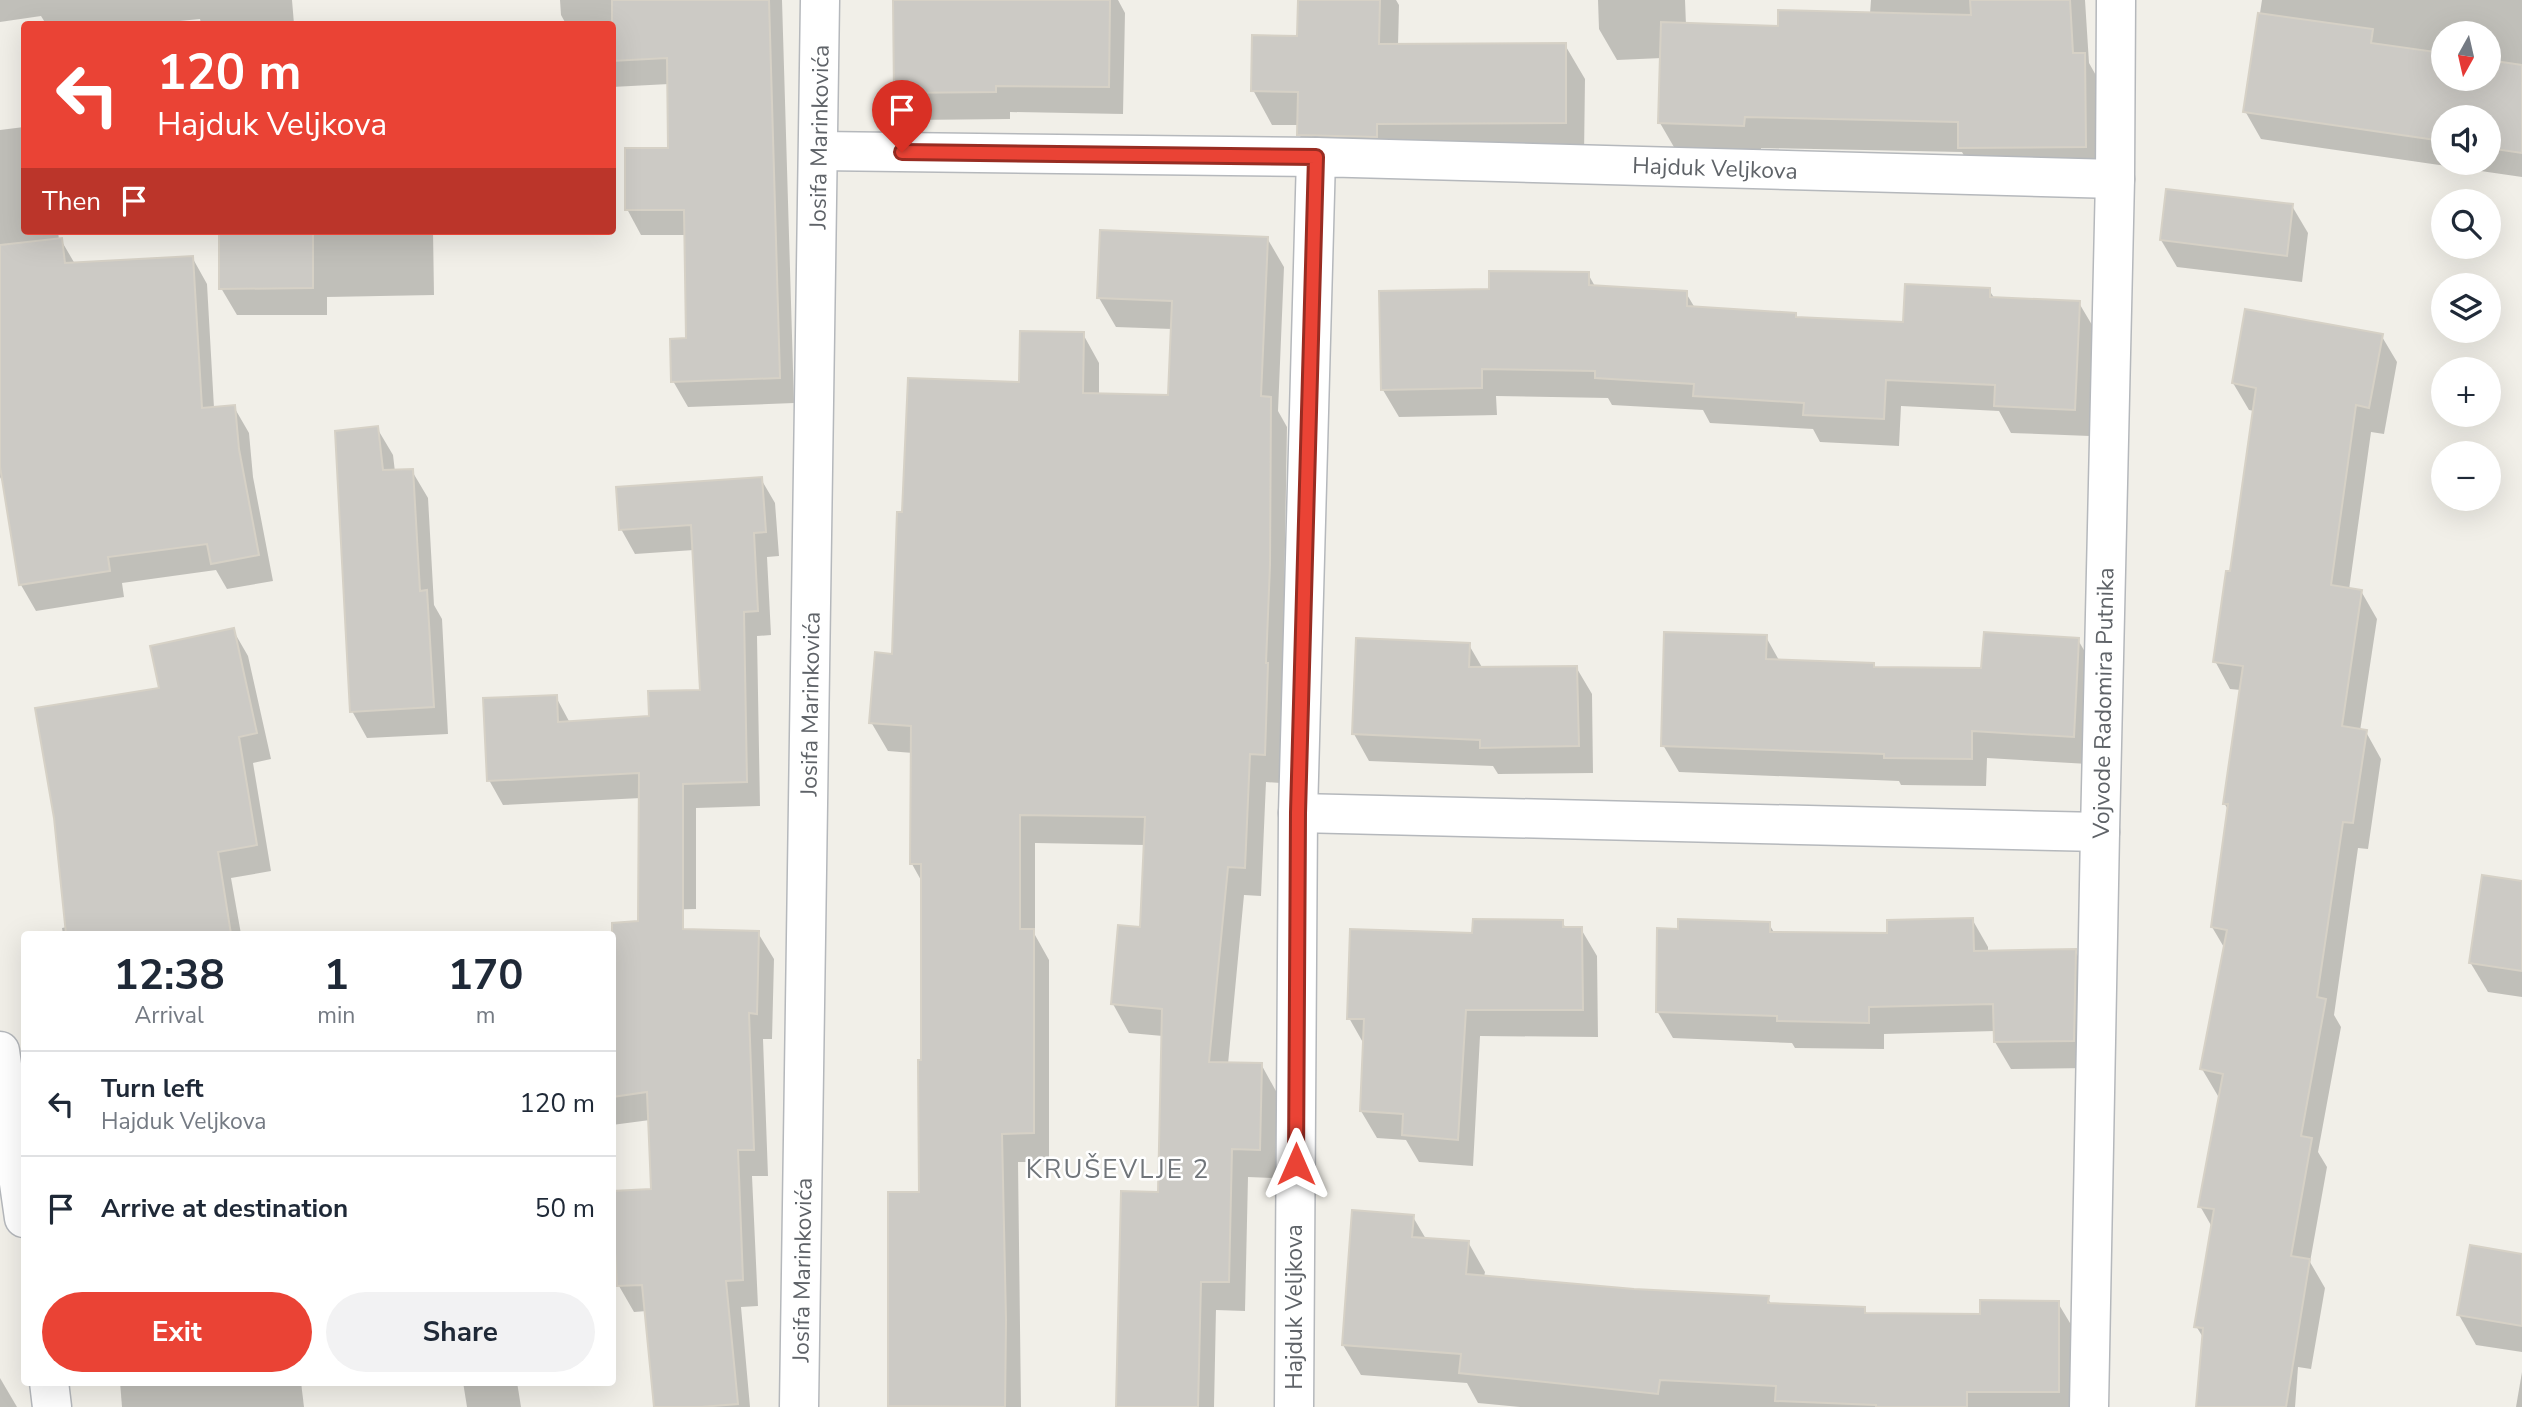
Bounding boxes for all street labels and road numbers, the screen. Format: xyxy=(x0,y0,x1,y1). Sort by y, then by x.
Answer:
street label: Josifa Marinkovića xyxy=(802,44,837,231)
street label: Hajduk Veljkova xyxy=(1632,150,1798,187)
street label: Vojvode Radomira Putnika xyxy=(2086,567,2121,840)
street label: Josifa Marinkovića xyxy=(793,611,828,798)
street label: Josifa Marinkovića xyxy=(785,1177,820,1364)
street label: Hajduk Veljkova xyxy=(1279,1224,1310,1390)

